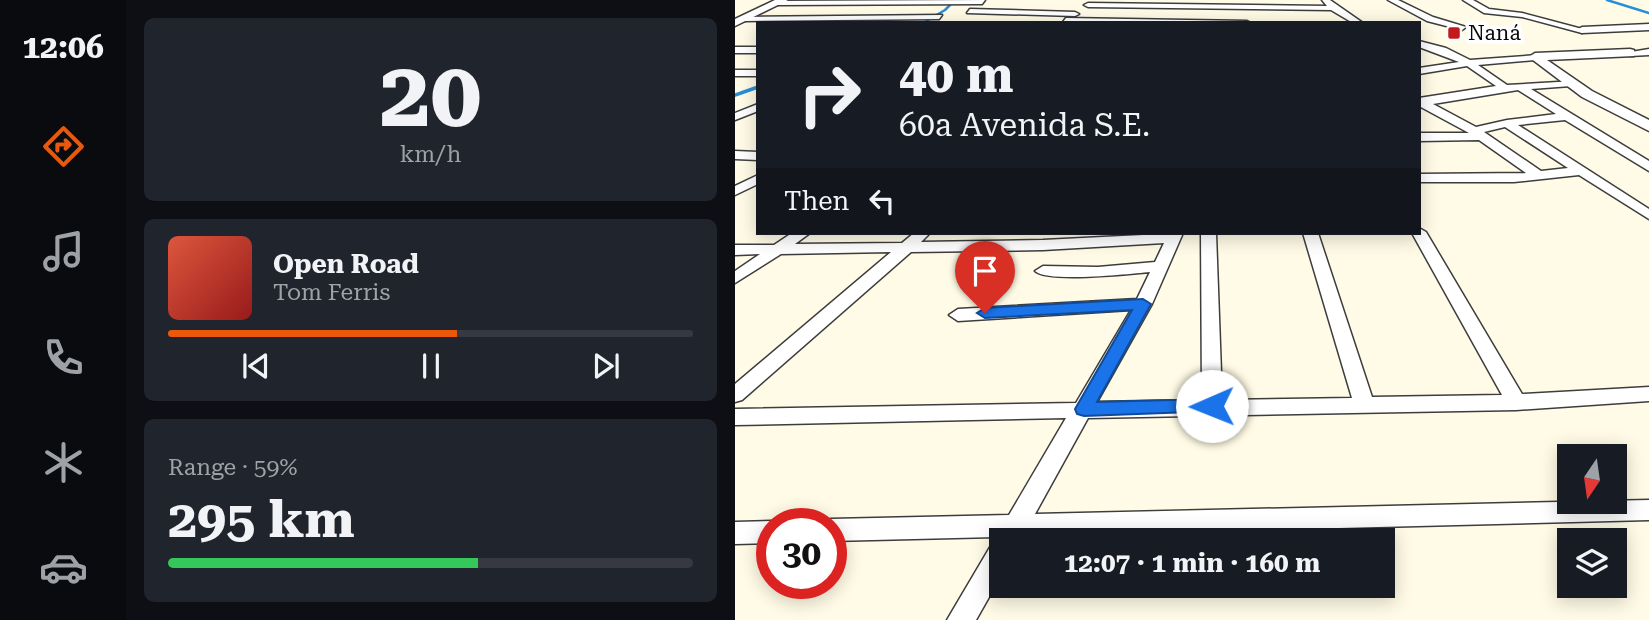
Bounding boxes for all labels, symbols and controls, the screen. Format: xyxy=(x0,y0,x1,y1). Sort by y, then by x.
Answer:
place label: Naná xyxy=(1468,21,1521,45)
marker: Naná xyxy=(1446,25,1462,41)
text: 12:06 xyxy=(22,28,104,66)
text: 20 xyxy=(380,42,481,148)
text: 40 m xyxy=(899,47,1014,104)
icon: right xyxy=(784,49,875,140)
text: 60a Avenida S.E. xyxy=(899,106,1150,144)
icon: directions xyxy=(39,122,88,171)
text: km/h xyxy=(400,141,461,168)
icon: left xyxy=(863,182,901,220)
text: Then xyxy=(784,186,849,216)
icon: music xyxy=(39,227,88,276)
pin xyxy=(955,241,1015,313)
text: Open Road xyxy=(273,249,419,279)
icon: arrive xyxy=(966,252,1004,290)
text: Tom Ferris xyxy=(273,279,390,306)
icon: phone xyxy=(39,333,88,382)
icon: previous xyxy=(237,347,275,385)
icon: pause xyxy=(412,347,450,385)
icon: next xyxy=(587,347,625,385)
position arrow xyxy=(1175,369,1249,443)
icon: climate xyxy=(39,438,88,487)
north arrow xyxy=(1557,444,1627,514)
map controls xyxy=(1557,444,1627,598)
text: Range · 59% xyxy=(168,454,297,481)
text: 295 km xyxy=(168,489,355,550)
speed limit sign: 30 xyxy=(756,508,847,599)
button: layers xyxy=(1557,528,1627,598)
icon: car xyxy=(39,543,88,592)
text: 12:07 · 1 min · 160 m xyxy=(1064,548,1320,578)

